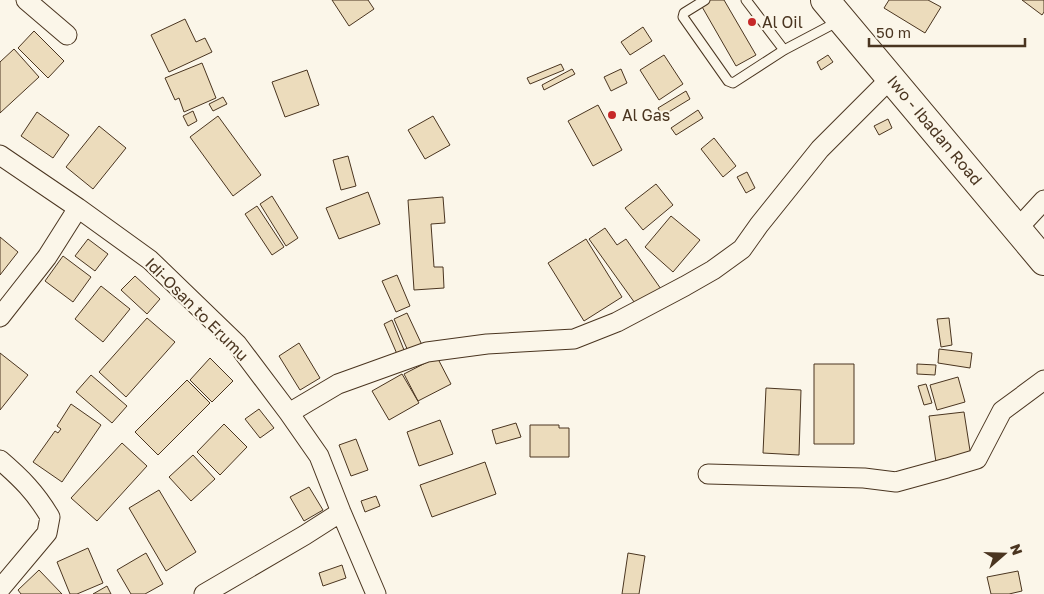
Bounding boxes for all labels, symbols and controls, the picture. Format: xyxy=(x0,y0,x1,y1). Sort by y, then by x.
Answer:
place label: Al Oil xyxy=(762,12,803,32)
scale bar xyxy=(869,15,1025,47)
marker: Al Oil xyxy=(746,16,758,28)
text: 50 m xyxy=(876,23,911,41)
street label: Iwo - Ibadan Road xyxy=(883,71,987,189)
place label: Al Gas xyxy=(622,105,670,125)
marker: Al Gas xyxy=(606,109,618,121)
street label: Idi-Osan to Erumu xyxy=(141,253,253,365)
north arrow xyxy=(979,529,1029,579)
text: N xyxy=(1007,541,1026,557)

